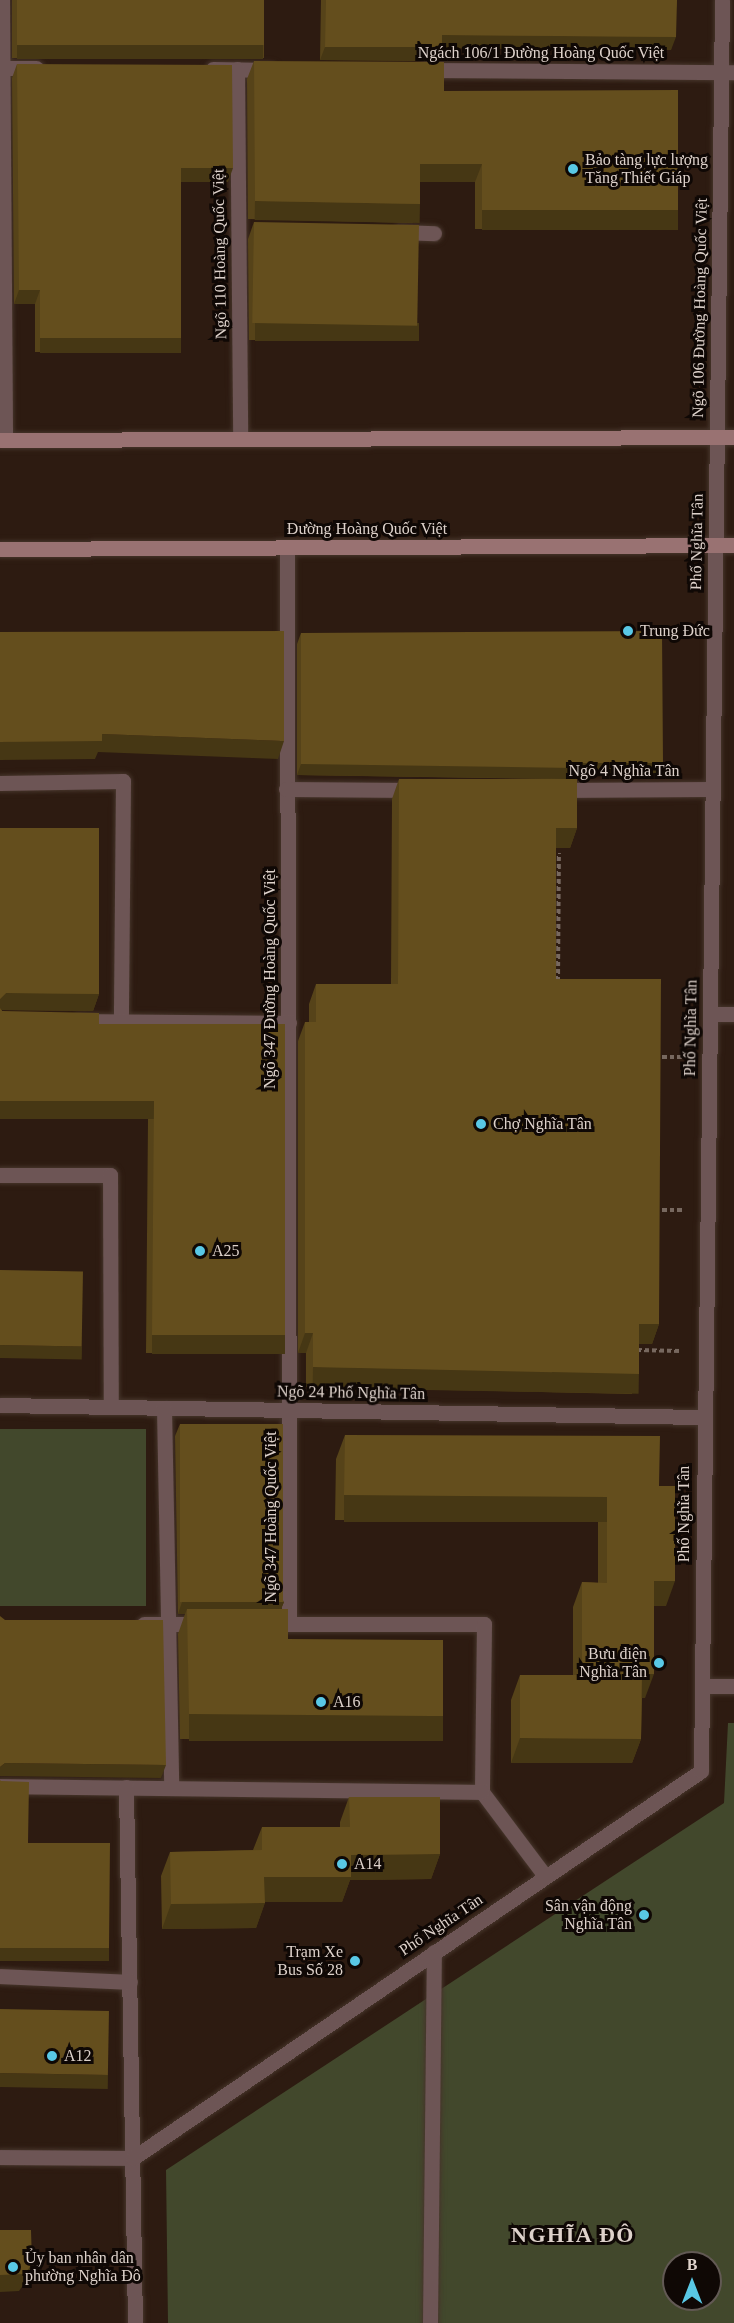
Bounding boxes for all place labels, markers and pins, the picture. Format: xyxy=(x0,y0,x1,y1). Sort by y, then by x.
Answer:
place label: Bảo tàng lực lượng Tăng Thiết Giáp xyxy=(585,150,708,188)
marker: Bảo tàng lực lượng Tăng Thiết Giáp xyxy=(566,162,580,176)
place label: Trung Đức xyxy=(640,621,710,641)
marker: Trung Đức xyxy=(621,624,635,638)
place label: Chợ Nghĩa Tân xyxy=(493,1114,592,1134)
marker: Chợ Nghĩa Tân xyxy=(474,1117,488,1131)
place label: A25 xyxy=(212,1241,240,1261)
marker: A25 xyxy=(193,1244,207,1258)
place label: Bưu điện Nghĩa Tân xyxy=(579,1644,647,1682)
marker: Bưu điện Nghĩa Tân xyxy=(652,1656,666,1670)
place label: A16 xyxy=(333,1692,361,1712)
marker: A16 xyxy=(314,1695,328,1709)
place label: A14 xyxy=(354,1854,382,1874)
marker: A14 xyxy=(335,1857,349,1871)
place label: Sân vận động Nghĩa Tân xyxy=(545,1896,632,1934)
marker: Sân vận động Nghĩa Tân xyxy=(637,1908,651,1922)
place label: Trạm Xe Bus Số 28 xyxy=(277,1942,343,1980)
marker: Trạm Xe Bus Số 28 xyxy=(348,1954,362,1968)
place label: A12 xyxy=(64,2046,92,2066)
marker: A12 xyxy=(45,2049,59,2063)
place label: Ủy ban nhân dân phường Nghĩa Đô xyxy=(25,2248,141,2286)
marker: Ủy ban nhân dân phường Nghĩa Đô xyxy=(6,2260,20,2274)

